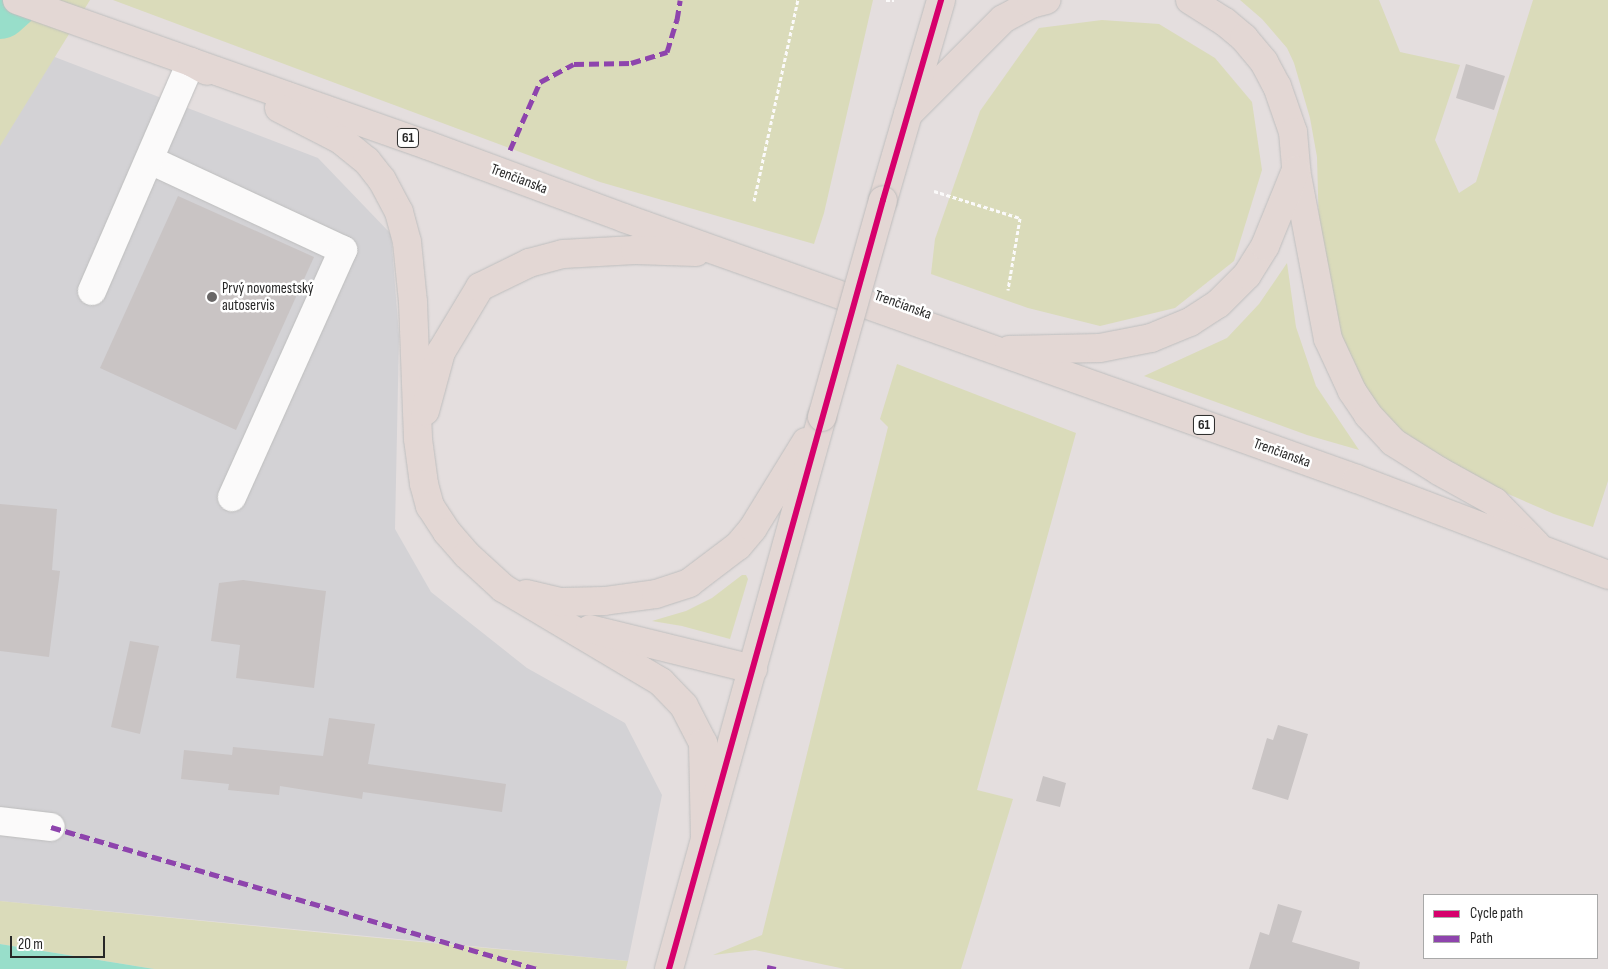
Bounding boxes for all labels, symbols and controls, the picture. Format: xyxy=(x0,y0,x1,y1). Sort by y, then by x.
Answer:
road number: 61 xyxy=(397,126,419,150)
street label: Trenčianska xyxy=(488,160,550,198)
place label: Prvý novomestský autoservis xyxy=(222,279,314,314)
street label: Trenčianska xyxy=(872,286,934,324)
marker: Prvý novomestský autoservis xyxy=(206,291,218,303)
road number: 61 xyxy=(1193,414,1215,436)
street label: Trenčianska xyxy=(1251,434,1313,472)
legend xyxy=(1423,894,1598,959)
text: Cycle path xyxy=(1470,904,1523,923)
scale bar xyxy=(12,926,108,958)
text: Path xyxy=(1470,929,1493,948)
text: 20 m xyxy=(18,935,43,954)

